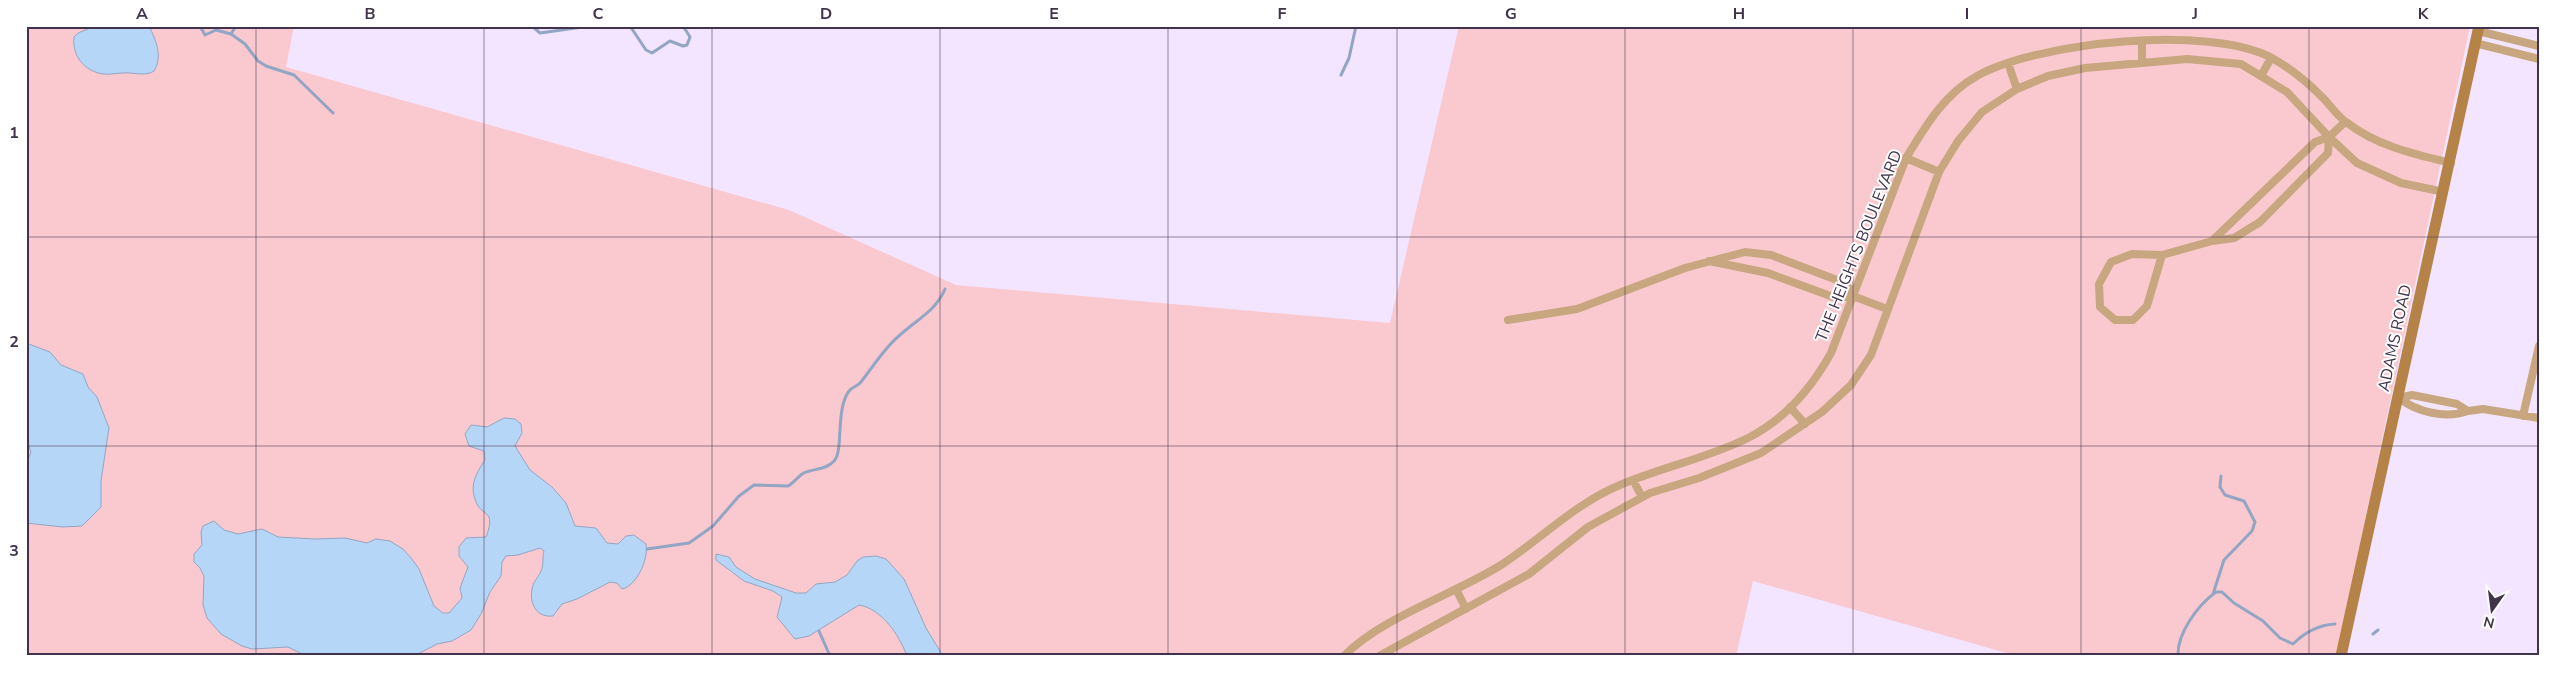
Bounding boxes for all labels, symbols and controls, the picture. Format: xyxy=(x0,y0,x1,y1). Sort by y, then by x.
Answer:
text: A xyxy=(136,3,148,25)
text: B xyxy=(364,3,376,25)
text: C xyxy=(593,3,604,25)
text: D xyxy=(820,3,832,25)
text: E xyxy=(1049,3,1059,25)
text: F xyxy=(1278,3,1287,25)
text: G xyxy=(1505,3,1517,25)
text: H xyxy=(1733,3,1745,25)
text: I xyxy=(1965,3,1969,25)
text: J xyxy=(2191,3,2198,25)
text: K xyxy=(2418,3,2430,25)
text: 1 xyxy=(9,122,19,144)
street label: THE HEIGHTS BOULEVARD xyxy=(1810,147,1908,345)
street label: ADAMS ROAD xyxy=(2373,282,2417,394)
text: 2 xyxy=(9,331,19,353)
text: 3 xyxy=(9,540,19,562)
north arrow xyxy=(2468,584,2518,634)
text: N xyxy=(2482,612,2496,633)

